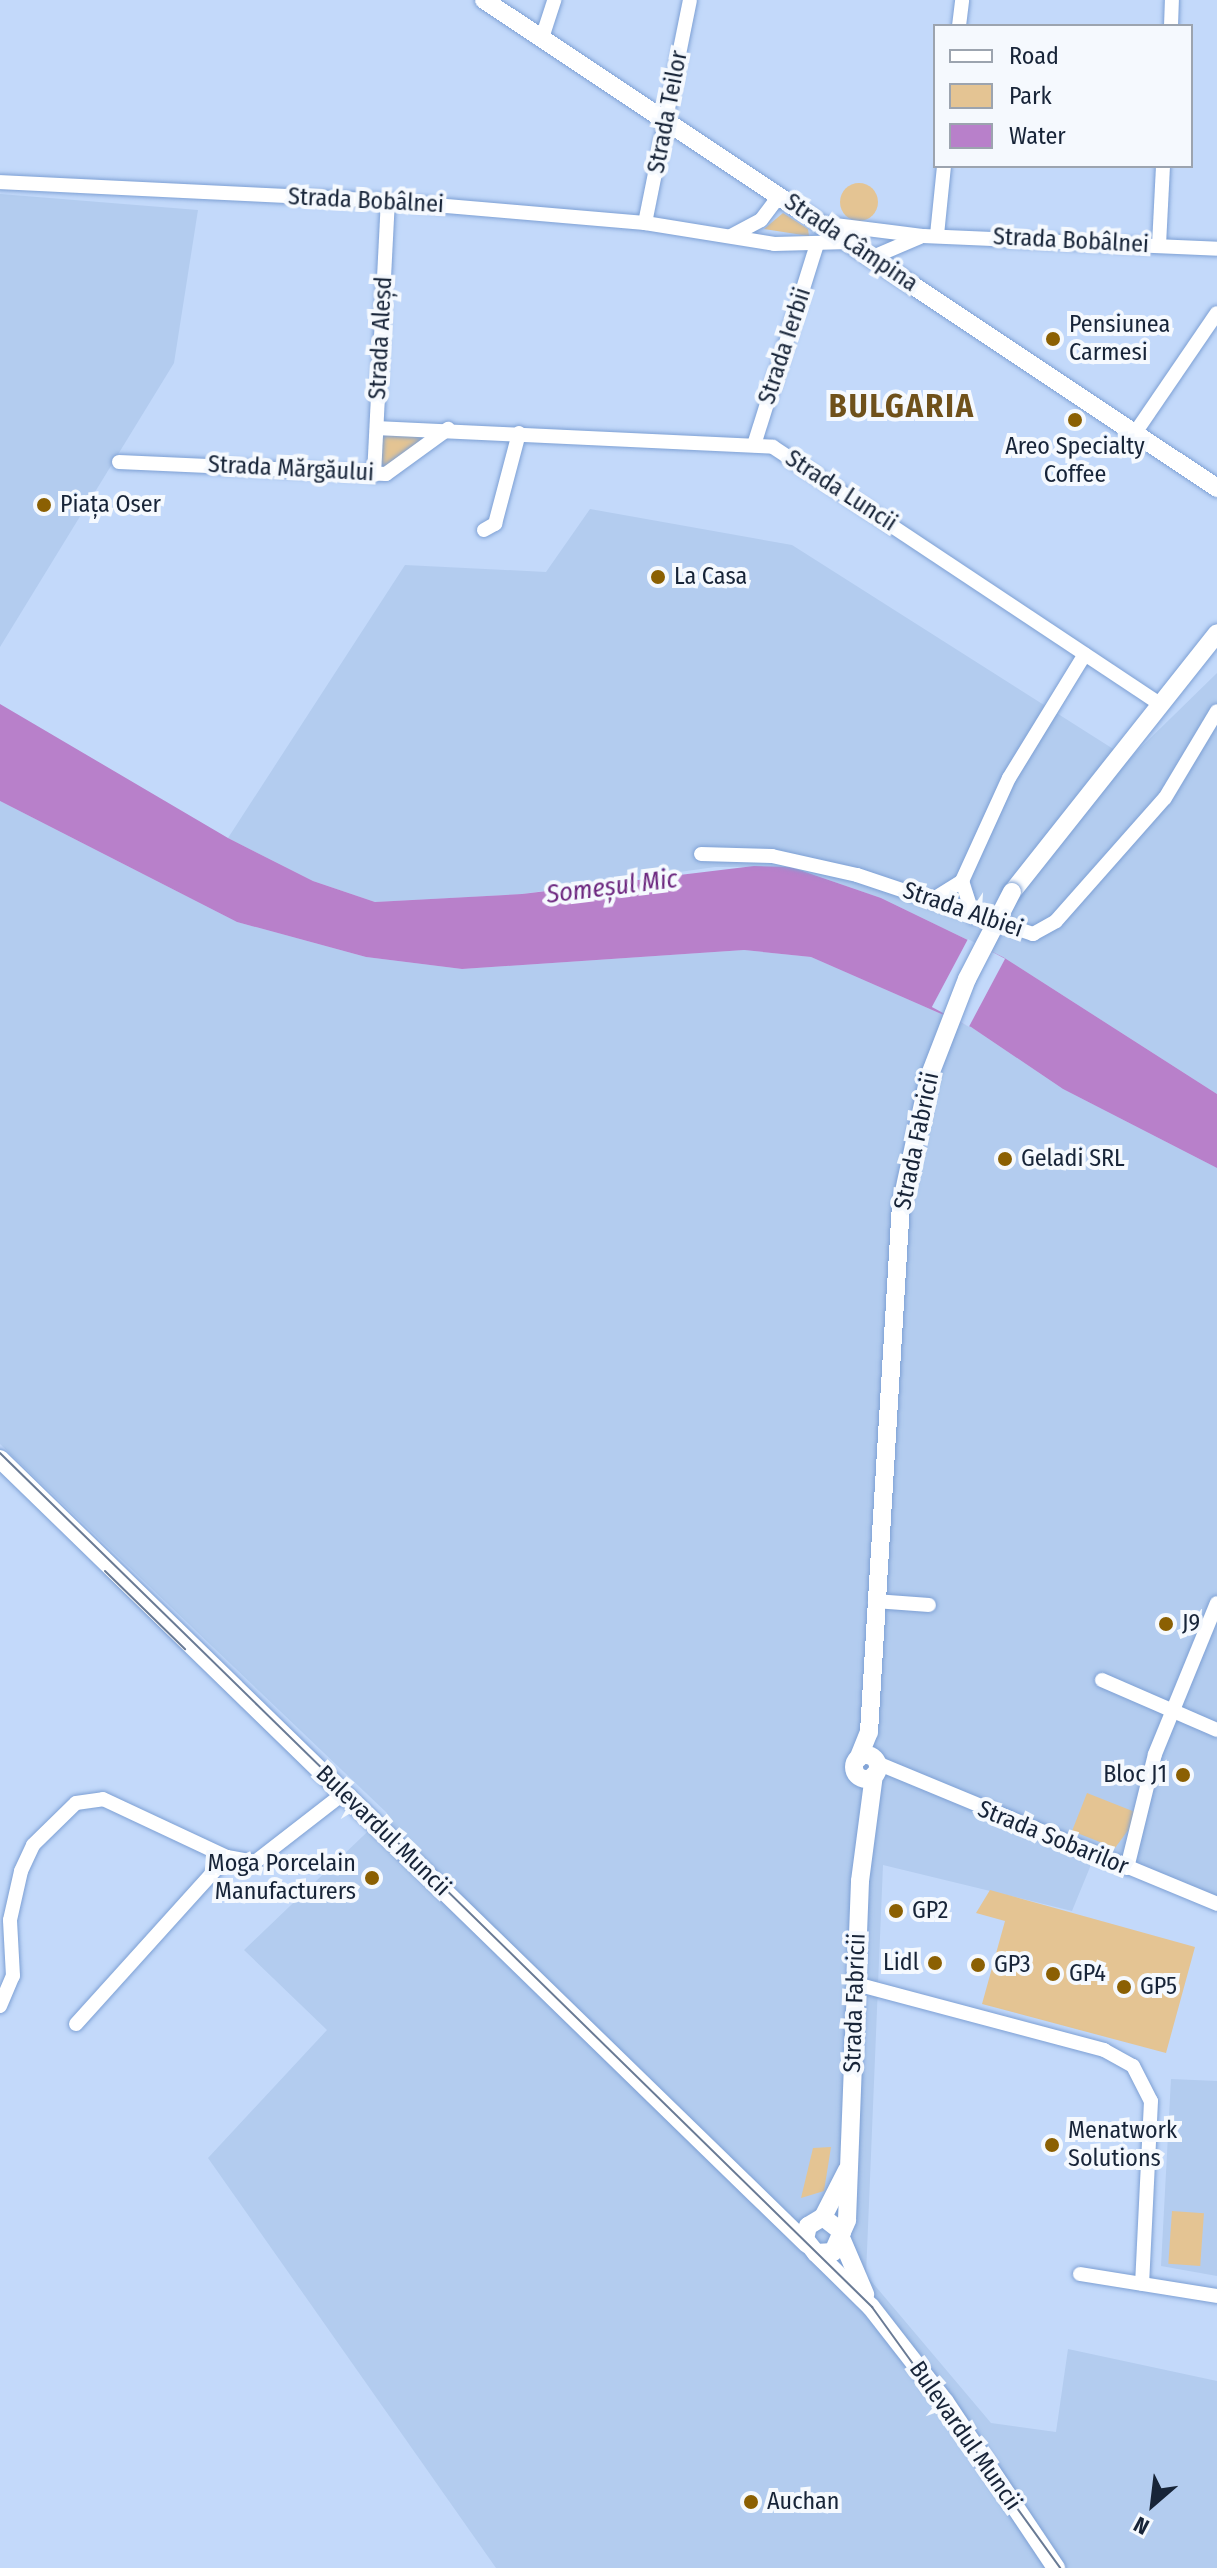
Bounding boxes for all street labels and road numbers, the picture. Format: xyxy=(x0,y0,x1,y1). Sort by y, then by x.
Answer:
street label: Strada Teilor xyxy=(642,48,694,176)
street label: Strada Bobâlnei xyxy=(287,183,445,219)
street label: Strada Câmpina xyxy=(779,188,923,298)
street label: Strada Bobâlnei xyxy=(992,223,1150,259)
street label: Strada Aleșd xyxy=(363,276,399,400)
street label: Strada Ierbii xyxy=(753,284,817,408)
street label: Strada Luncii xyxy=(780,444,902,538)
street label: Strada Mărgăului xyxy=(207,450,375,488)
street label: Strada Albiei xyxy=(899,876,1027,944)
street label: Strada Fabricii xyxy=(888,1070,946,1212)
street label: Bulevardul Muncii xyxy=(310,1760,456,1902)
street label: Strada Sobarilor xyxy=(973,1795,1133,1881)
street label: Strada Fabricii xyxy=(838,1933,872,2073)
street label: Bulevardul Muncii xyxy=(903,2356,1027,2516)

